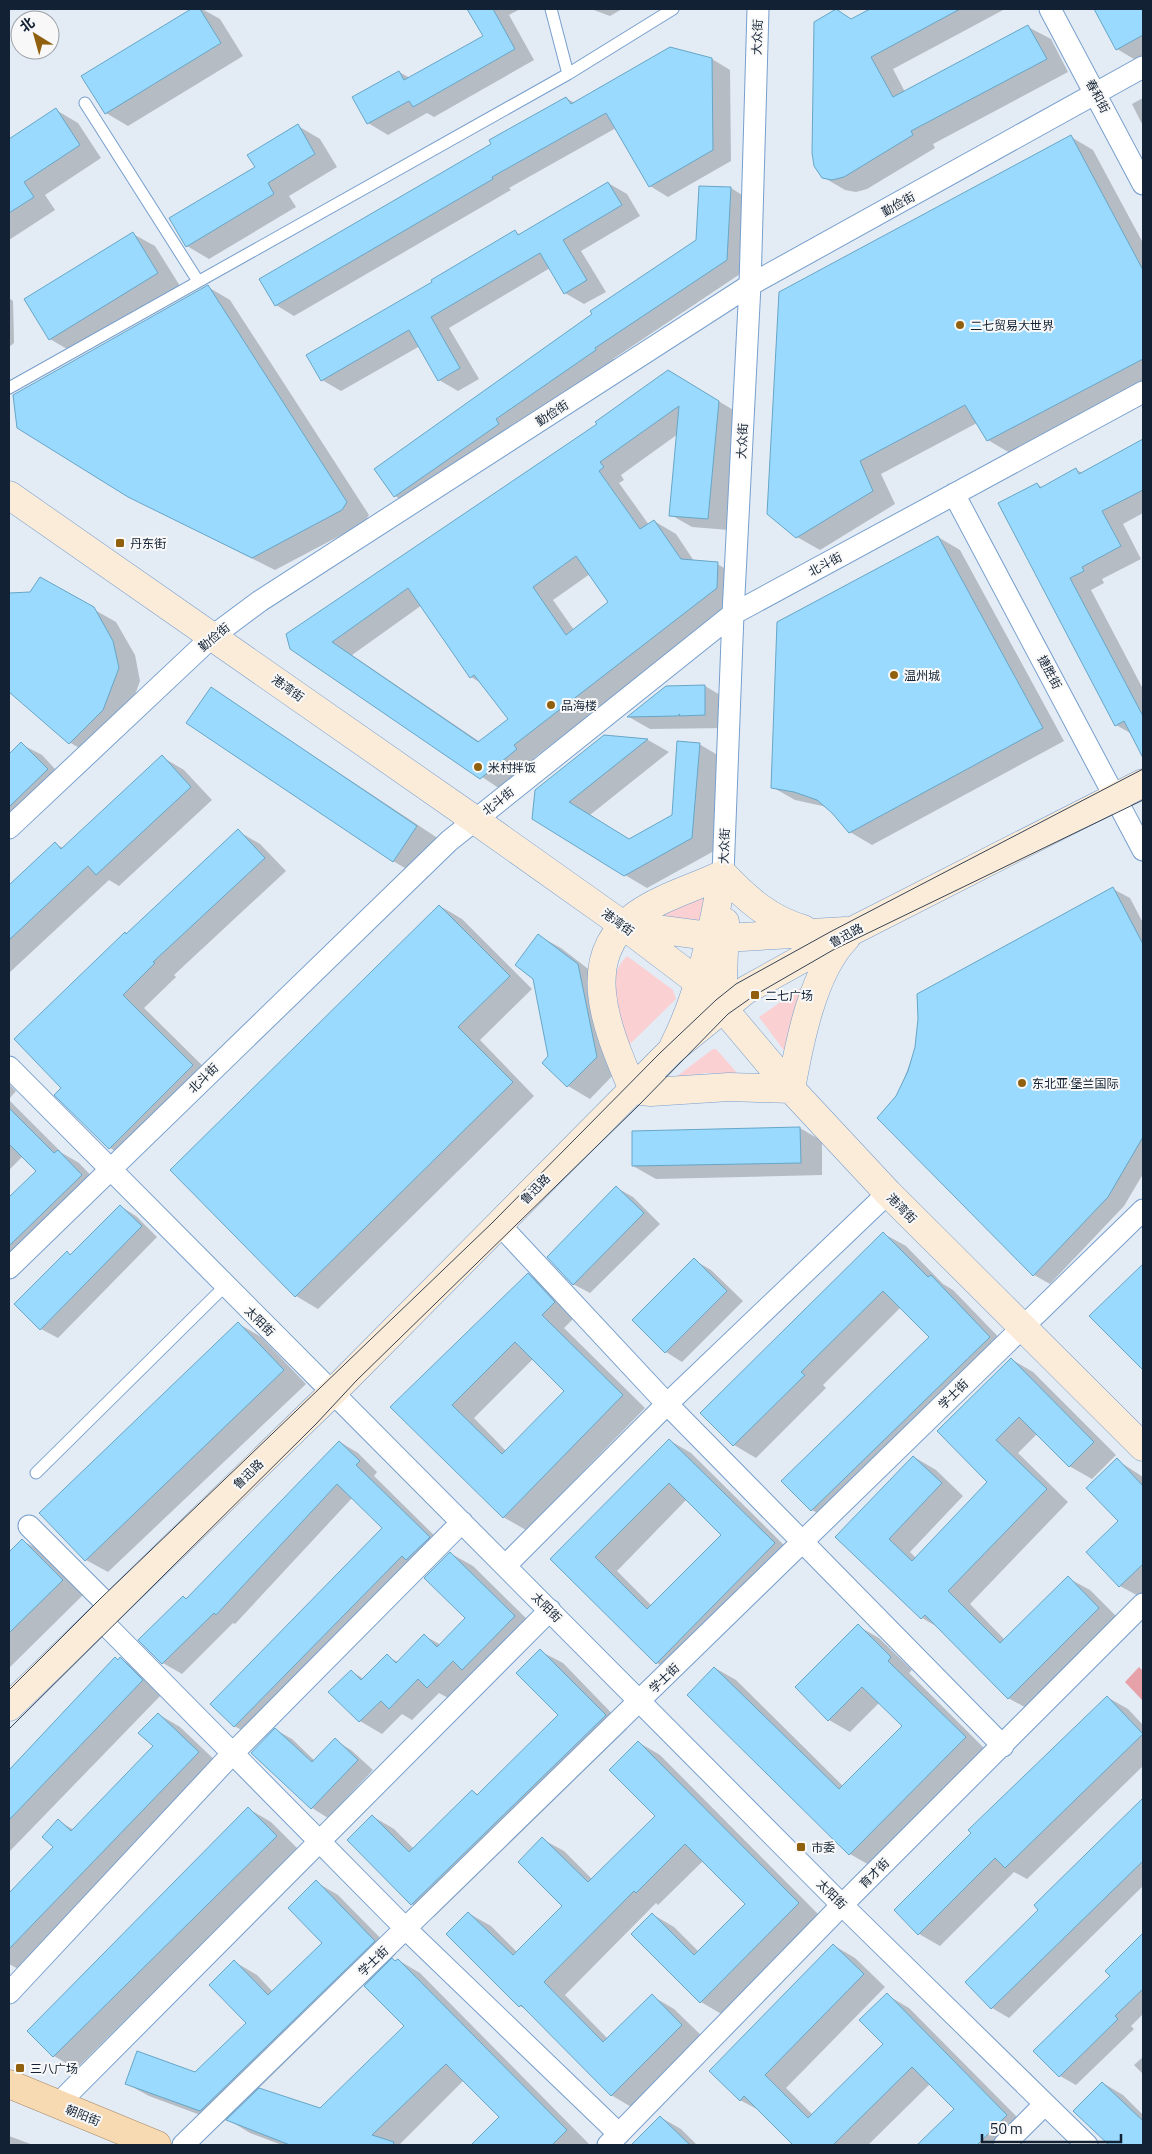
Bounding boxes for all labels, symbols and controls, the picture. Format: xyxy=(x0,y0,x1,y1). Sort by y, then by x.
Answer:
north arrow xyxy=(10,10,60,60)
text: 北 xyxy=(15,12,39,37)
street label: 大众街 xyxy=(747,19,767,55)
street label: 春和街 xyxy=(1081,76,1115,116)
street label: 勤俭街 xyxy=(878,187,918,221)
place label: 二七贸易大世界 xyxy=(970,316,1054,335)
marker: 二七贸易大世界 xyxy=(954,319,966,331)
street label: 勤俭街 xyxy=(532,395,572,431)
street label: 大众街 xyxy=(732,423,752,459)
place label: 丹东街 xyxy=(130,534,166,553)
marker: 丹东街 xyxy=(114,537,126,549)
street label: 北斗街 xyxy=(805,547,845,581)
street label: 勤俭街 xyxy=(194,618,234,656)
street label: 捷胜街 xyxy=(1033,652,1067,692)
place label: 温州城 xyxy=(904,666,940,685)
marker: 温州城 xyxy=(888,669,900,681)
street label: 港湾街 xyxy=(268,670,308,706)
place label: 品海楼 xyxy=(561,696,597,715)
marker: 品海楼 xyxy=(545,699,557,711)
place label: 米村拌饭 xyxy=(488,758,536,777)
marker: 米村拌饭 xyxy=(472,761,484,773)
street label: 北斗街 xyxy=(478,782,518,820)
street label: 大众街 xyxy=(714,828,734,864)
street label: 港湾街 xyxy=(598,904,638,940)
street label: 鲁迅路 xyxy=(826,918,866,952)
place label: 二七广场 xyxy=(765,986,813,1005)
marker: 二七广场 xyxy=(749,989,761,1001)
street label: 北斗街 xyxy=(183,1059,223,1097)
place label: 东北亚·堡兰国际 xyxy=(1032,1074,1119,1093)
marker: 东北亚·堡兰国际 xyxy=(1016,1077,1028,1089)
street label: 鲁迅路 xyxy=(516,1169,554,1209)
street label: 港湾街 xyxy=(883,1189,921,1227)
street label: 太阳街 xyxy=(241,1302,279,1340)
street label: 学士街 xyxy=(934,1375,972,1413)
street label: 鲁迅路 xyxy=(228,1455,268,1493)
street label: 太阳街 xyxy=(528,1588,566,1626)
street label: 学士街 xyxy=(644,1659,684,1697)
place label: 市委 xyxy=(811,1838,835,1857)
marker: 市委 xyxy=(795,1841,807,1853)
street label: 育才街 xyxy=(855,1854,893,1892)
street label: 太阳街 xyxy=(813,1875,851,1913)
street label: 学士街 xyxy=(353,1942,393,1980)
place label: 三八广场 xyxy=(30,2059,78,2078)
marker: 三八广场 xyxy=(14,2062,26,2074)
street label: 朝阳街 xyxy=(63,2099,103,2131)
scale bar xyxy=(982,2112,1121,2144)
text: 50 m xyxy=(990,2117,1023,2140)

